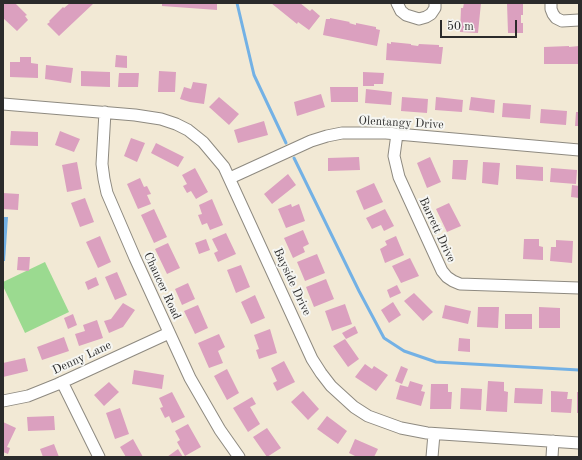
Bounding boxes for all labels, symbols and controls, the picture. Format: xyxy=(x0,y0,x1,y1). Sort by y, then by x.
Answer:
scale bar xyxy=(442,12,519,38)
text: 50 m xyxy=(447,21,474,33)
street label: Olentangy Drive xyxy=(358,114,444,132)
street label: Barrett Drive xyxy=(416,195,458,265)
street label: Bayside Drive xyxy=(270,246,314,318)
street label: Chaucer Road xyxy=(140,250,184,322)
street label: Denny Lane xyxy=(50,338,114,378)

